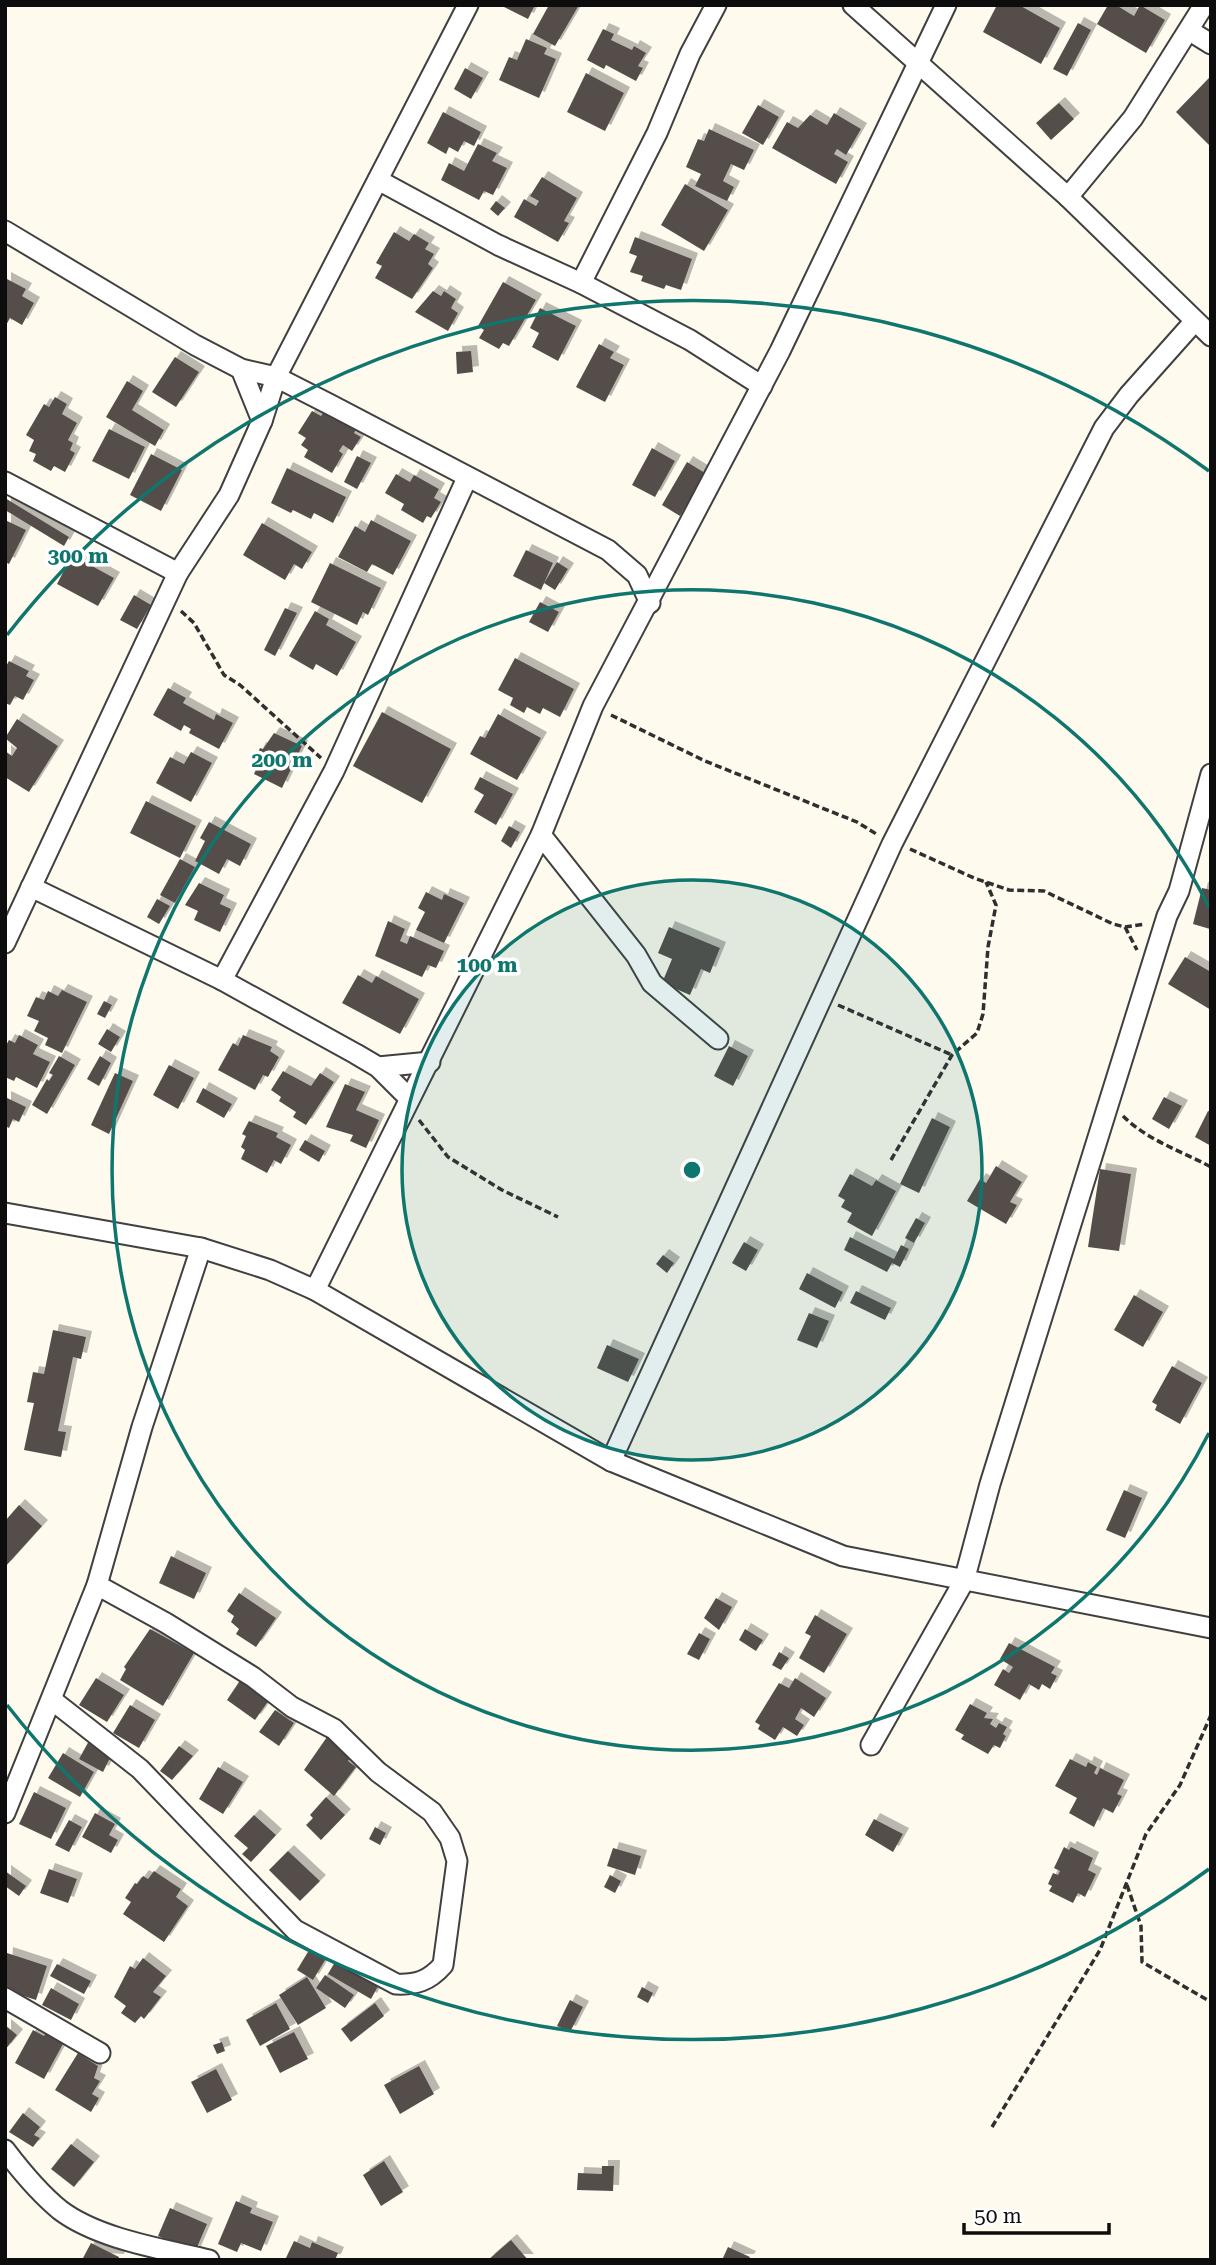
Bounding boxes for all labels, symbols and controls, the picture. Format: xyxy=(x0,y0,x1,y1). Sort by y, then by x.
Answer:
text: 300 m xyxy=(48,544,108,568)
text: 200 m xyxy=(252,748,312,772)
text: 100 m xyxy=(457,953,517,977)
centre of rings xyxy=(680,1158,704,1182)
scale bar xyxy=(964,2192,1109,2236)
text: 50 m xyxy=(974,2204,1022,2228)

